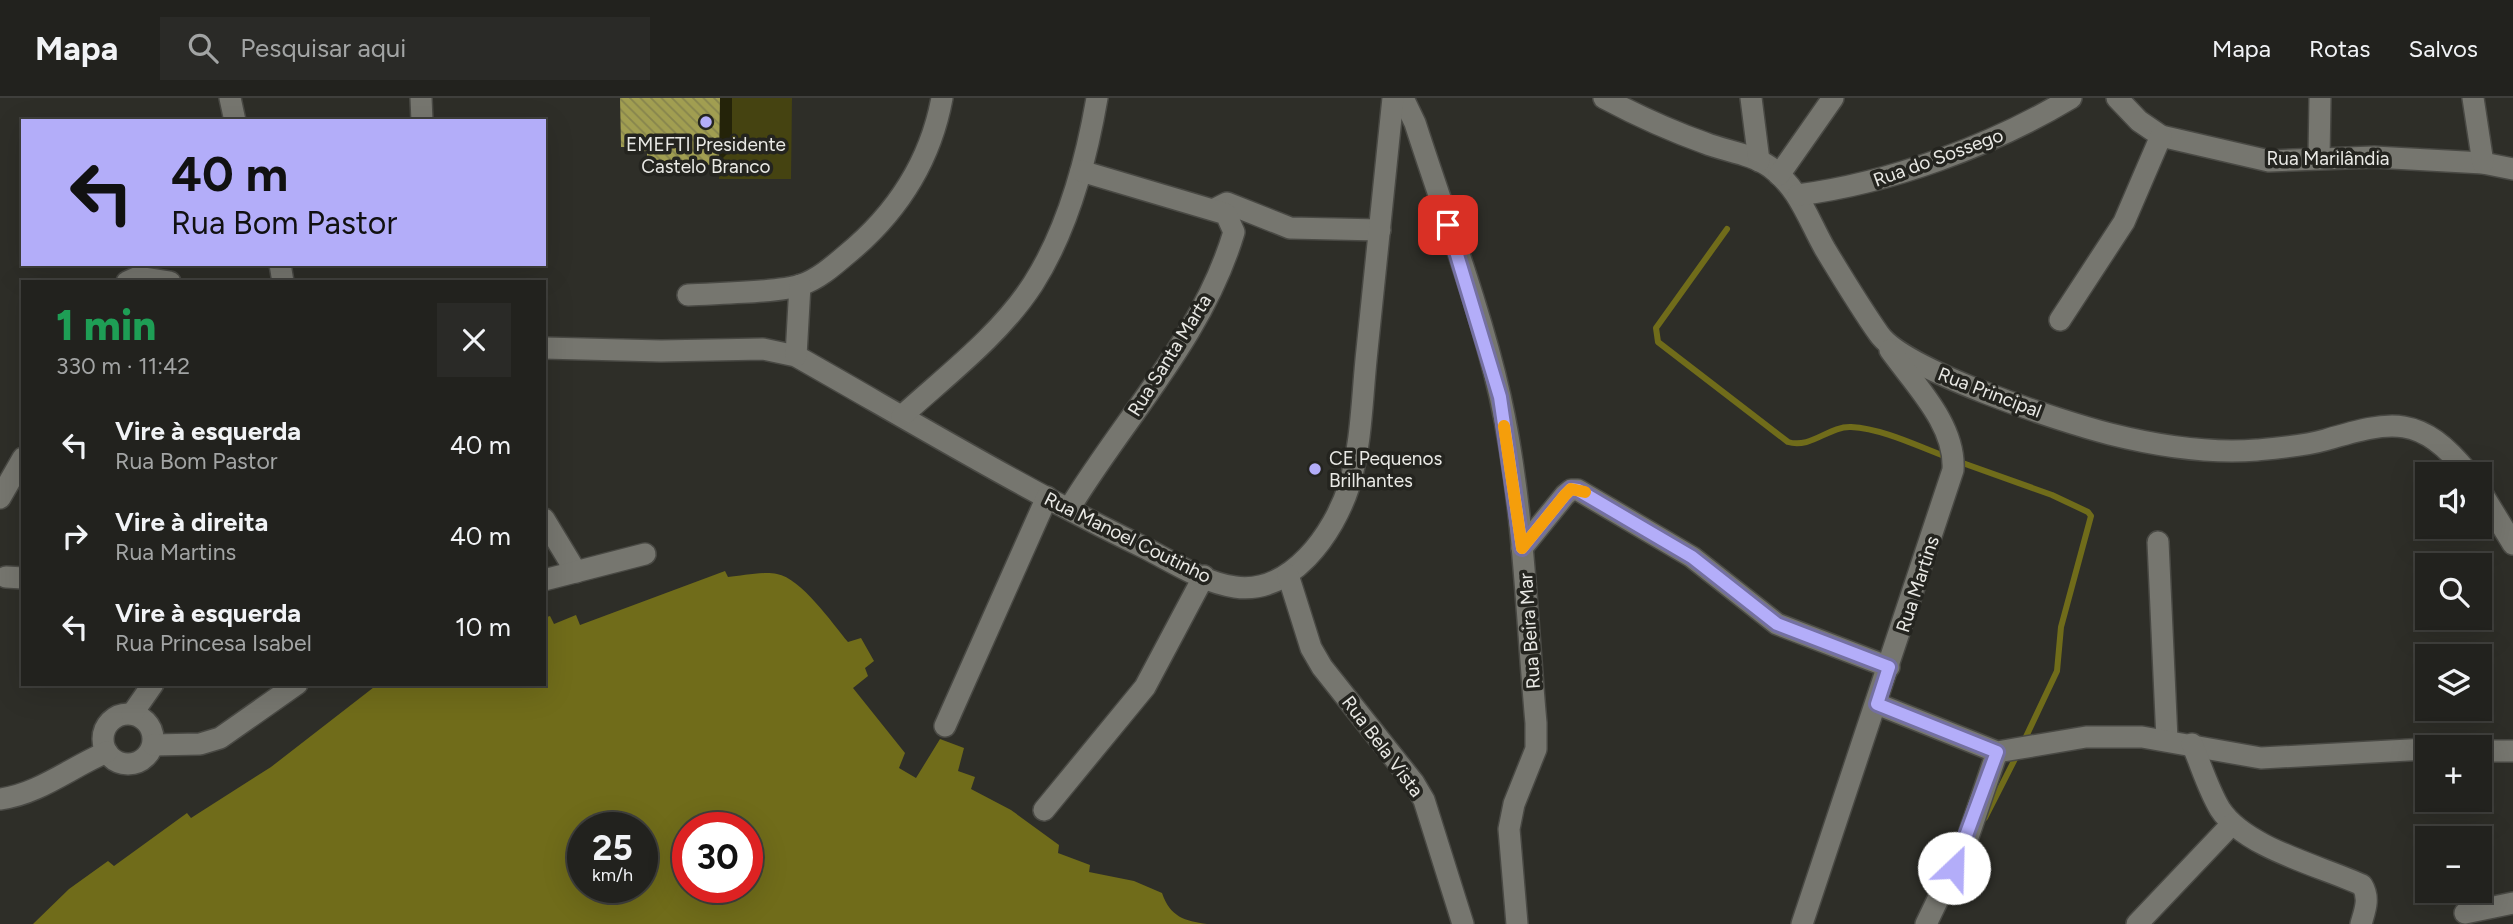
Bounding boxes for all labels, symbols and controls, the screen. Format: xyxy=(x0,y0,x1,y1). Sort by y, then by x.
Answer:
search box xyxy=(160,17,650,80)
text: Mapa xyxy=(35,29,118,68)
icon: search xyxy=(184,29,222,67)
text: Pesquisar aqui xyxy=(240,32,406,64)
text: Mapa xyxy=(2212,34,2271,63)
text: Rotas xyxy=(2309,34,2370,63)
text: Salvos xyxy=(2408,34,2478,63)
marker: EMEFTI Presidente Castelo Branco xyxy=(698,114,714,130)
street label: Rua do Sossego xyxy=(1870,123,2006,192)
place label: EMEFTI Presidente Castelo Branco xyxy=(626,133,786,178)
text: 40 m xyxy=(171,144,288,203)
icon: left xyxy=(56,147,147,238)
street label: Rua Marilândia xyxy=(2266,147,2390,170)
pin xyxy=(1418,195,1478,255)
text: Rua Bom Pastor xyxy=(171,204,397,242)
icon: arrive xyxy=(1429,206,1467,244)
street label: Rua Santa Marta xyxy=(1123,290,1216,420)
text: 1 min xyxy=(56,300,156,351)
button: close xyxy=(437,303,511,377)
text: 330 m · 11:42 xyxy=(56,352,190,380)
street label: Rua Principal xyxy=(1935,362,2045,423)
text: Vire à esquerda xyxy=(115,415,301,447)
icon: left xyxy=(56,426,94,464)
text: 40 m xyxy=(450,429,511,461)
text: Rua Bom Pastor xyxy=(115,447,278,475)
place label: CE Pequenos Brilhantes xyxy=(1329,447,1442,492)
marker: CE Pequenos Brilhantes xyxy=(1307,461,1323,477)
map controls xyxy=(2415,462,2492,903)
button: sound xyxy=(2415,462,2492,539)
street label: Rua Manoel Coutinho xyxy=(1041,487,1215,588)
text: Vire à direita xyxy=(115,506,268,538)
icon: right xyxy=(56,517,94,555)
text: 40 m xyxy=(450,520,511,552)
street label: Rua Martins xyxy=(1891,533,1944,635)
text: Rua Martins xyxy=(115,538,236,566)
button: search xyxy=(2415,553,2492,630)
street label: Rua Beira Mar xyxy=(1514,572,1545,690)
text: Vire à esquerda xyxy=(115,597,301,629)
icon: left xyxy=(56,608,94,646)
text: 10 m xyxy=(455,611,511,643)
text: Rua Princesa Isabel xyxy=(115,629,312,657)
button: layers xyxy=(2415,644,2492,721)
street label: Rua Bela Vista xyxy=(1337,691,1428,801)
button: + xyxy=(2415,735,2492,812)
speed limit sign: 30 xyxy=(672,812,763,903)
button: − xyxy=(2415,826,2492,903)
text: 25 xyxy=(592,827,633,869)
position arrow xyxy=(1917,831,1991,905)
text: km/h xyxy=(592,864,633,886)

